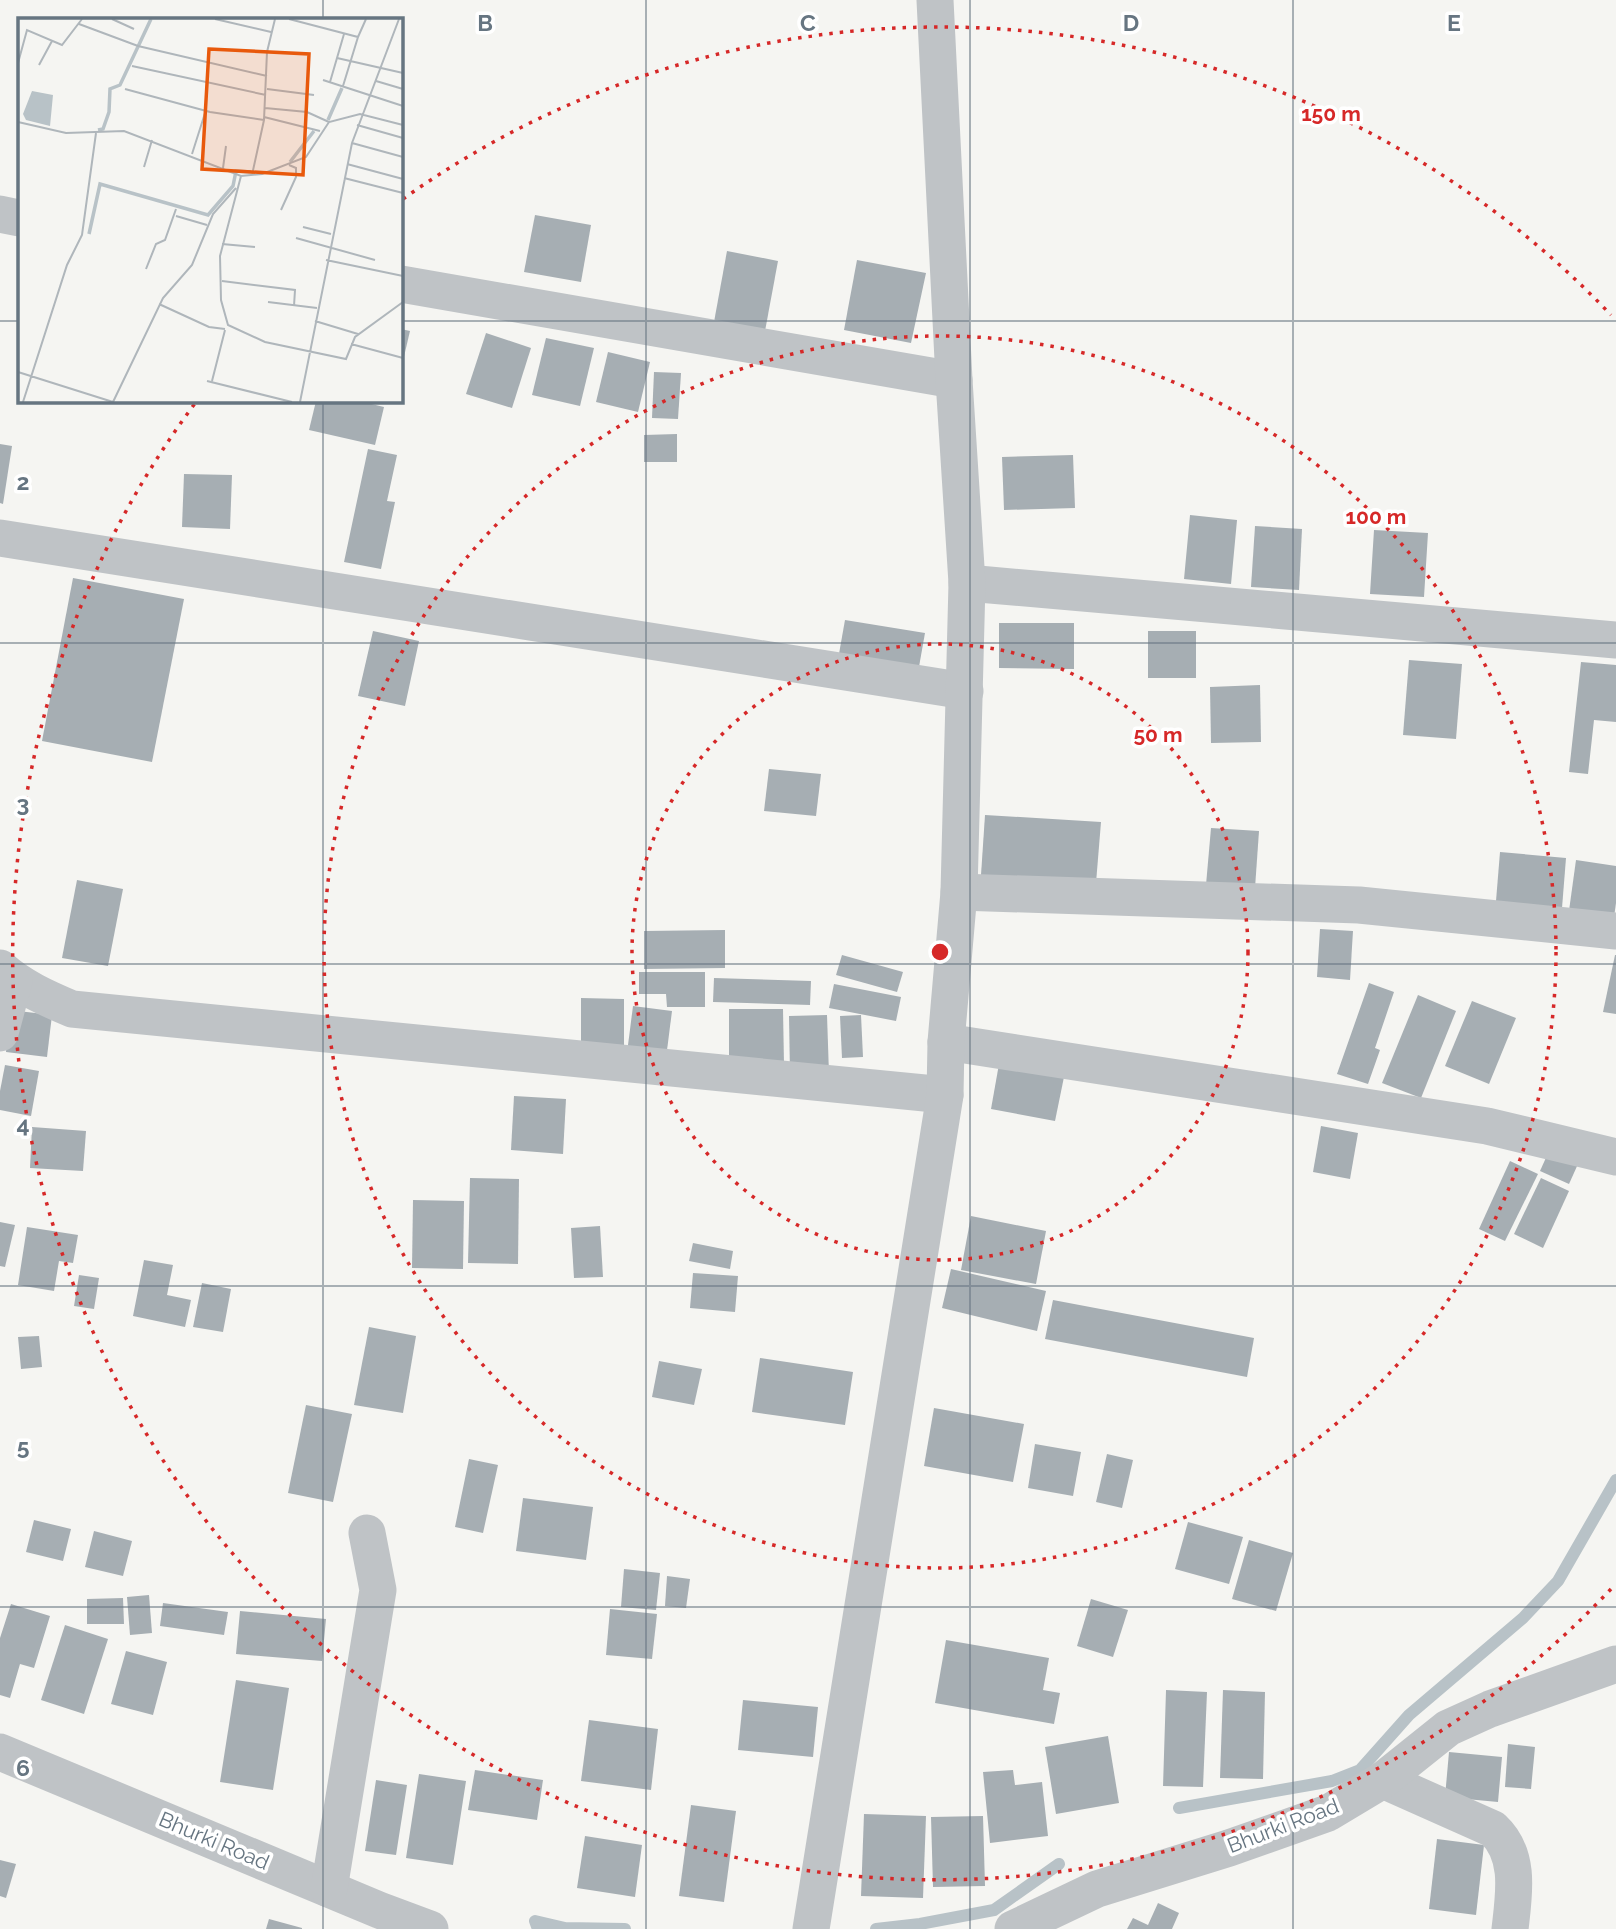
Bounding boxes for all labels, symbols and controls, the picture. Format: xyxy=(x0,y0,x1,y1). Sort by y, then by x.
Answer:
text: B xyxy=(477,9,493,36)
text: C xyxy=(800,9,816,36)
text: D xyxy=(1123,9,1139,36)
text: E xyxy=(1447,9,1461,36)
inset map xyxy=(18,18,402,402)
text: 150 m xyxy=(1301,101,1361,126)
text: 2 xyxy=(17,468,29,495)
text: 100 m xyxy=(1346,504,1406,529)
text: 50 m xyxy=(1133,722,1183,747)
text: 3 xyxy=(17,790,29,817)
centre of rings xyxy=(928,940,952,964)
text: 4 xyxy=(16,1111,30,1138)
text: 5 xyxy=(17,1433,30,1460)
text: 6 xyxy=(16,1754,30,1781)
street label: Bhurki Road xyxy=(1223,1793,1342,1858)
street label: Bhurki Road xyxy=(155,1806,273,1875)

